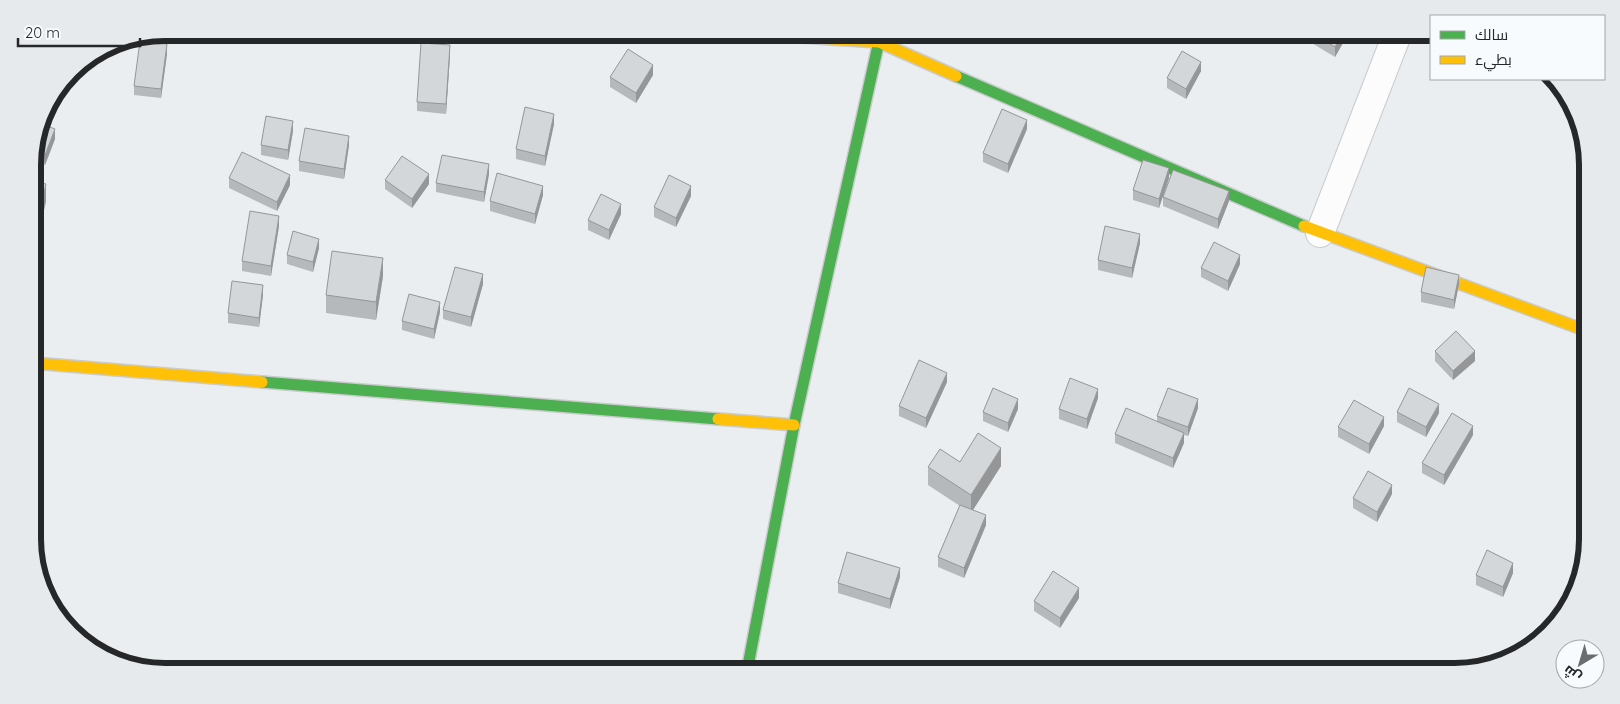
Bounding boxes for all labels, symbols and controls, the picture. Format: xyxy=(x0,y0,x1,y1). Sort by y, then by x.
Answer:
scale bar xyxy=(18,15,140,47)
legend xyxy=(1430,15,1605,80)
text: 20 m xyxy=(25,23,60,42)
text: سالك xyxy=(1475,25,1508,44)
text: بطيء xyxy=(1475,50,1512,72)
north arrow xyxy=(1555,639,1605,689)
text: ش xyxy=(1559,662,1585,687)

